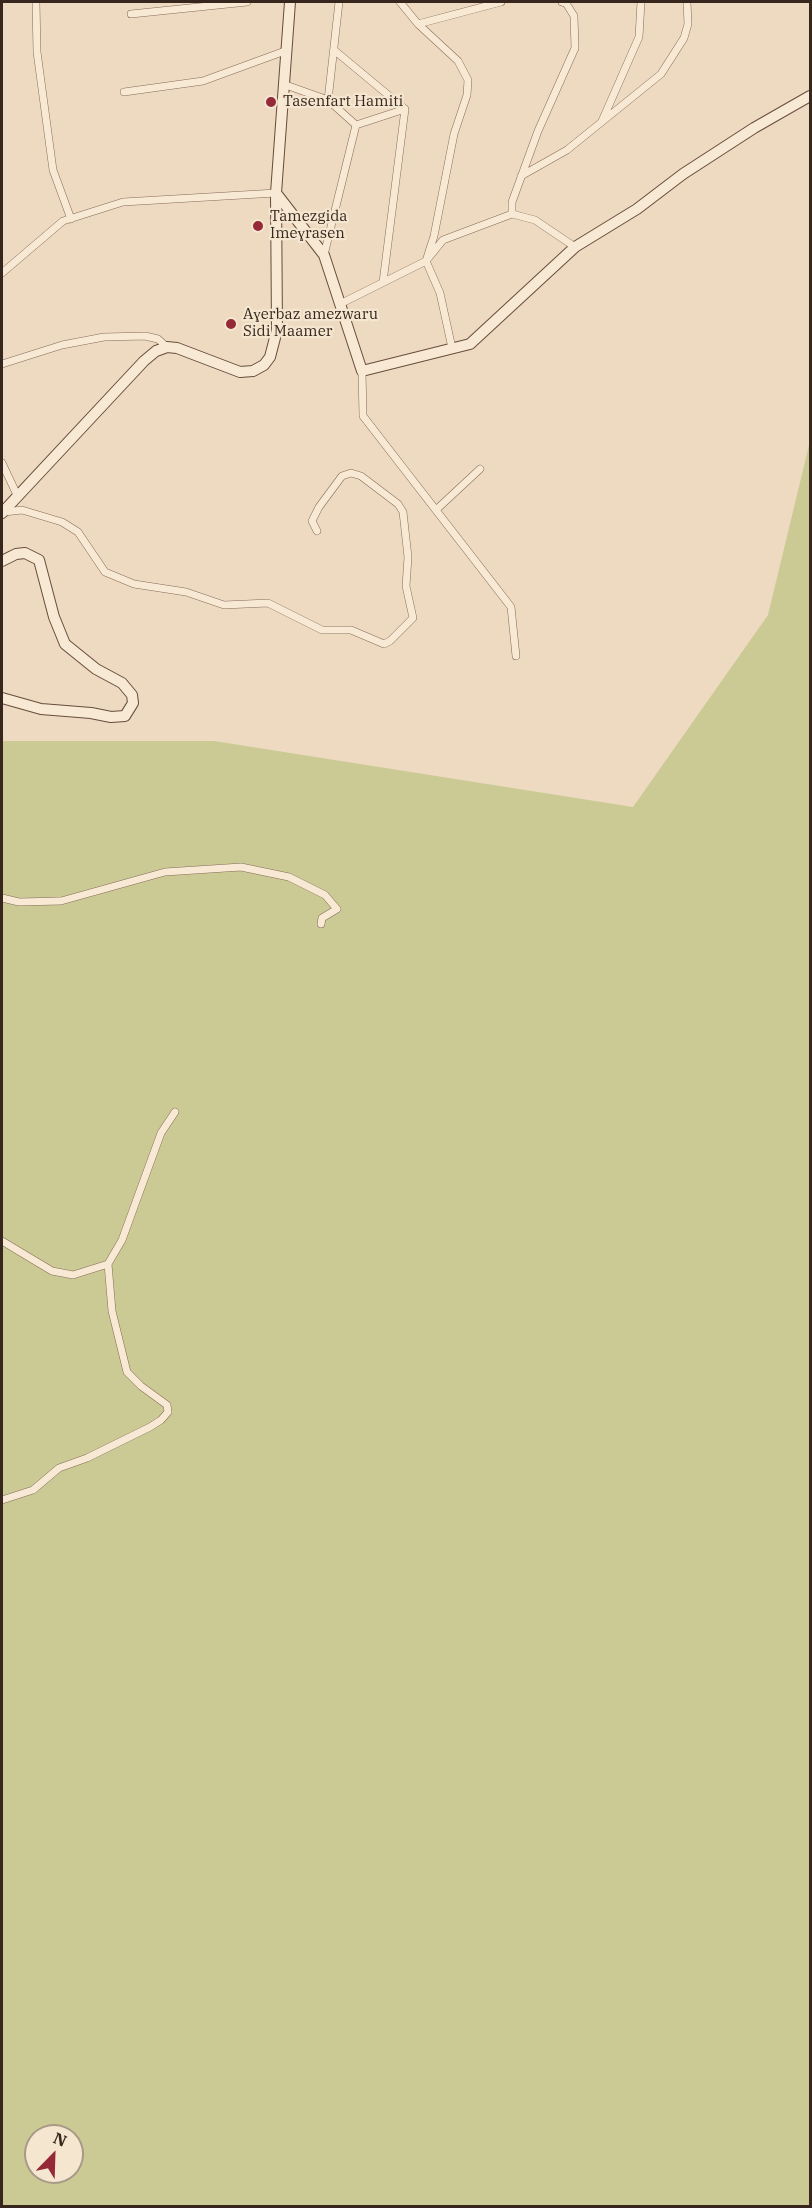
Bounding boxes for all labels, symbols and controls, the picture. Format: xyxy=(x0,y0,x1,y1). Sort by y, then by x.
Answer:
place label: Tasenfart Hamiti xyxy=(283,93,403,111)
marker: Tasenfart Hamiti xyxy=(264,95,278,109)
place label: Tamezgida Imeɣrasen xyxy=(270,208,347,243)
marker: Tamezgida Imeɣrasen xyxy=(251,219,265,233)
place label: Aɣerbaz amezwaru Sidi Maamer xyxy=(243,306,378,341)
marker: Aɣerbaz amezwaru Sidi Maamer xyxy=(224,317,238,331)
north arrow xyxy=(24,2124,84,2184)
text: N xyxy=(51,2128,70,2151)

